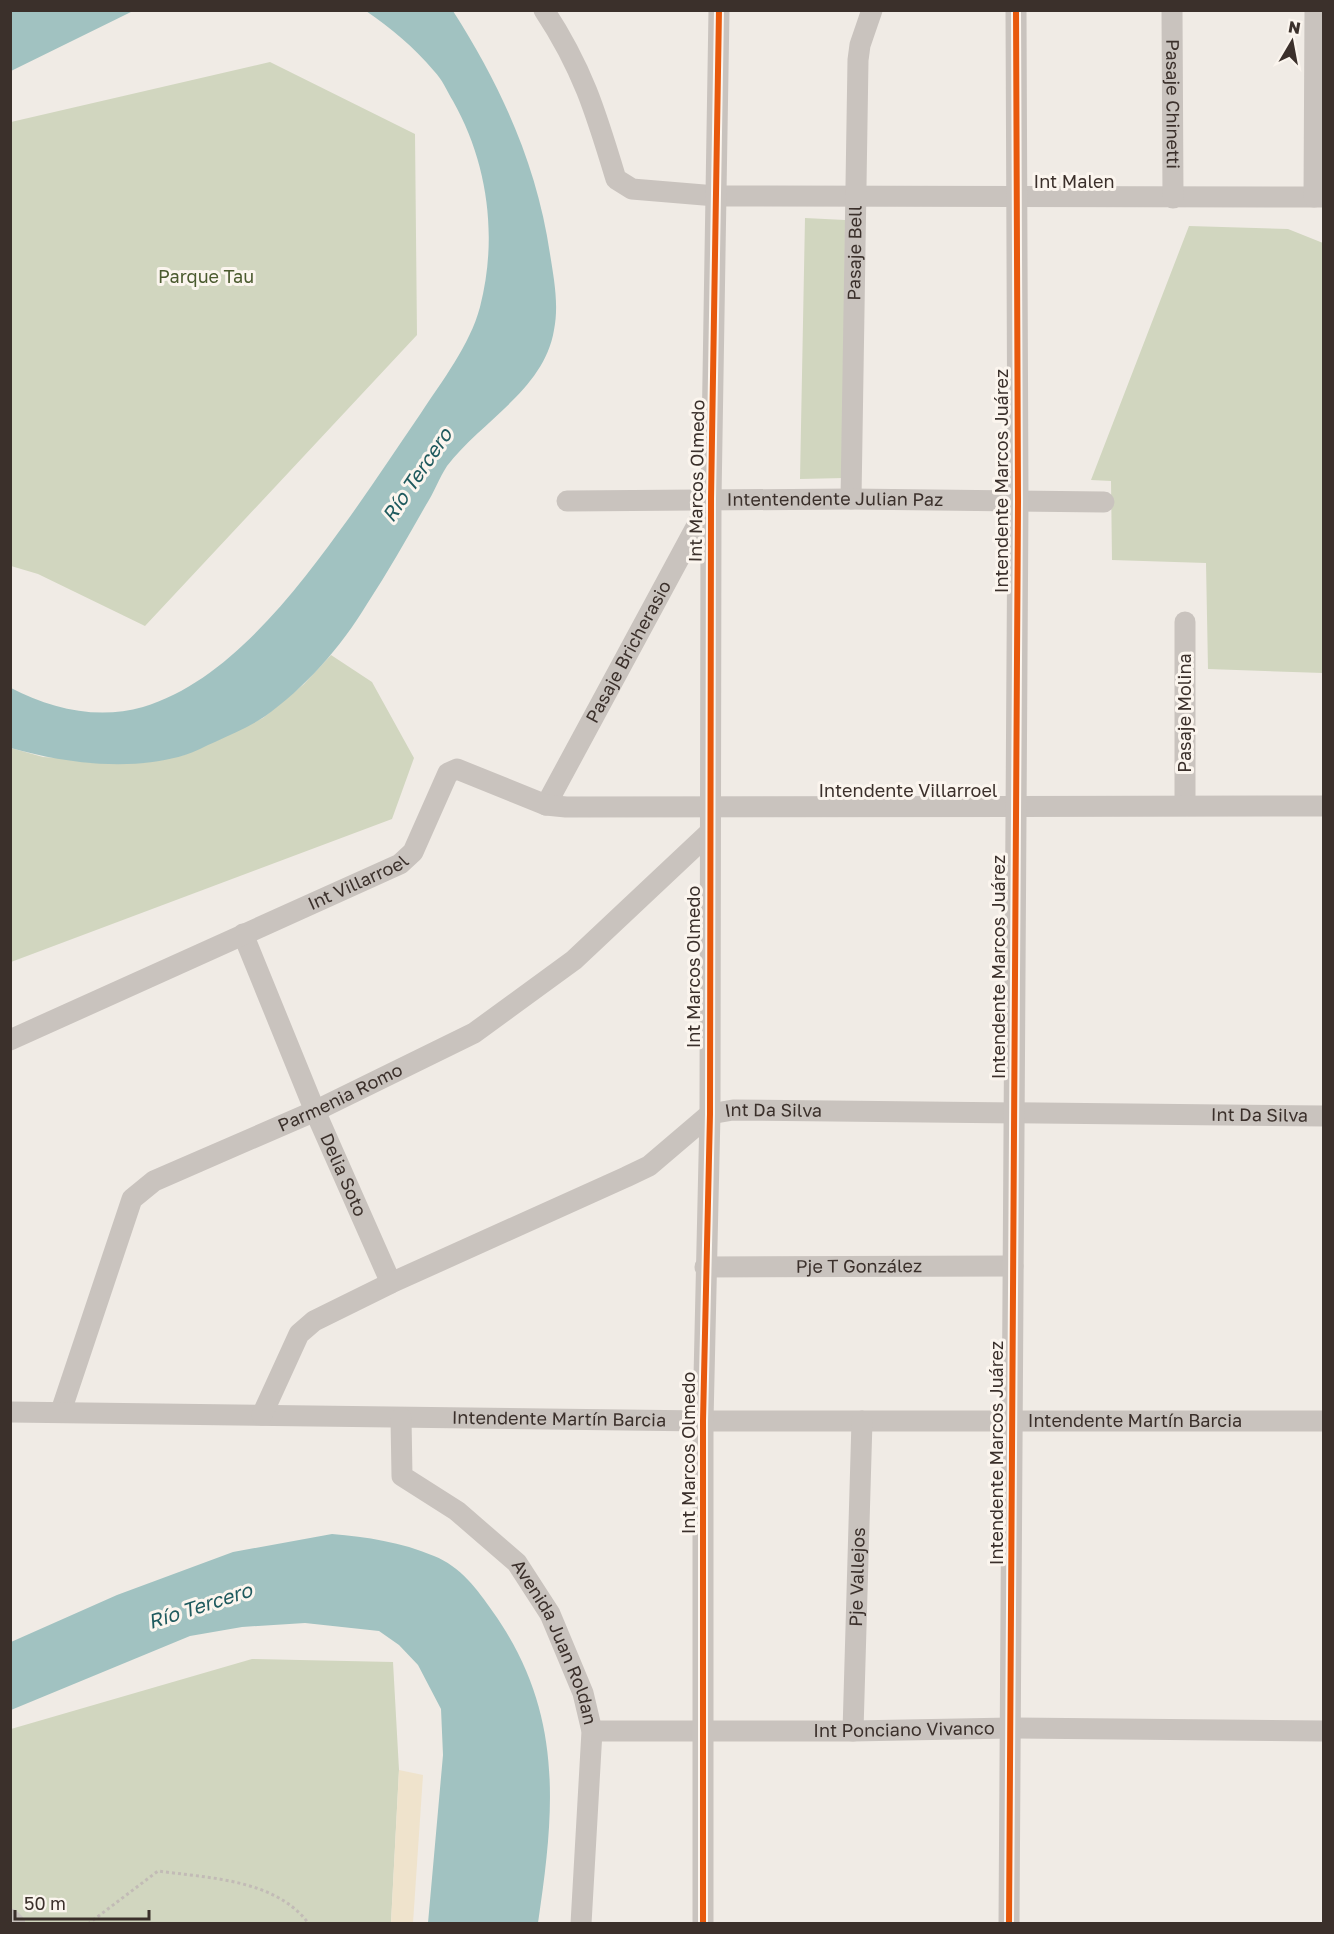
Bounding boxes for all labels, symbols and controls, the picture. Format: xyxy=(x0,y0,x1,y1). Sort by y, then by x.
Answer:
north arrow xyxy=(1262,12,1322,72)
text: N xyxy=(1287,16,1302,38)
street label: Pasaje Chinetti xyxy=(1162,39,1185,169)
street label: Int Malen xyxy=(1034,170,1114,192)
street label: Pasaje Bell xyxy=(842,205,866,301)
park label: Parque Tau xyxy=(158,265,254,287)
street label: Intendente Marcos Juárez xyxy=(990,369,1012,593)
street label: Int Marcos Olmedo xyxy=(684,399,708,563)
water label: Río Tercero xyxy=(376,422,457,526)
street label: Intentendente Julian Paz xyxy=(727,487,943,510)
street label: Pasaje Bricherasio xyxy=(580,576,675,726)
street label: Pasaje Molina xyxy=(1173,653,1195,773)
street label: Intendente Villarroel xyxy=(818,779,998,801)
street label: Int Villarroel xyxy=(304,850,413,914)
street label: Intendente Marcos Juárez xyxy=(987,855,1009,1079)
street label: Int Marcos Olmedo xyxy=(682,886,704,1048)
street label: Parmenia Romo xyxy=(274,1058,406,1136)
street label: Int Da Silva xyxy=(723,1098,822,1121)
street label: Int Da Silva xyxy=(1211,1103,1308,1126)
street label: Delia Soto xyxy=(316,1130,372,1220)
street label: Pje T González xyxy=(796,1254,922,1277)
street label: Intendente Marcos Juárez xyxy=(985,1341,1007,1565)
street label: Int Marcos Olmedo xyxy=(677,1372,699,1534)
street label: Intendente Martín Barcia xyxy=(452,1406,666,1431)
street label: Intendente Martín Barcia xyxy=(1028,1409,1242,1431)
street label: Pje Vallejos xyxy=(844,1527,869,1627)
street label: Avenida Juan Roldan xyxy=(508,1555,602,1727)
water label: Río Tercero xyxy=(145,1577,256,1633)
street label: Int Ponciano Vivanco xyxy=(813,1716,995,1741)
scale bar xyxy=(15,1883,148,1921)
text: 50 m xyxy=(24,1892,66,1914)

